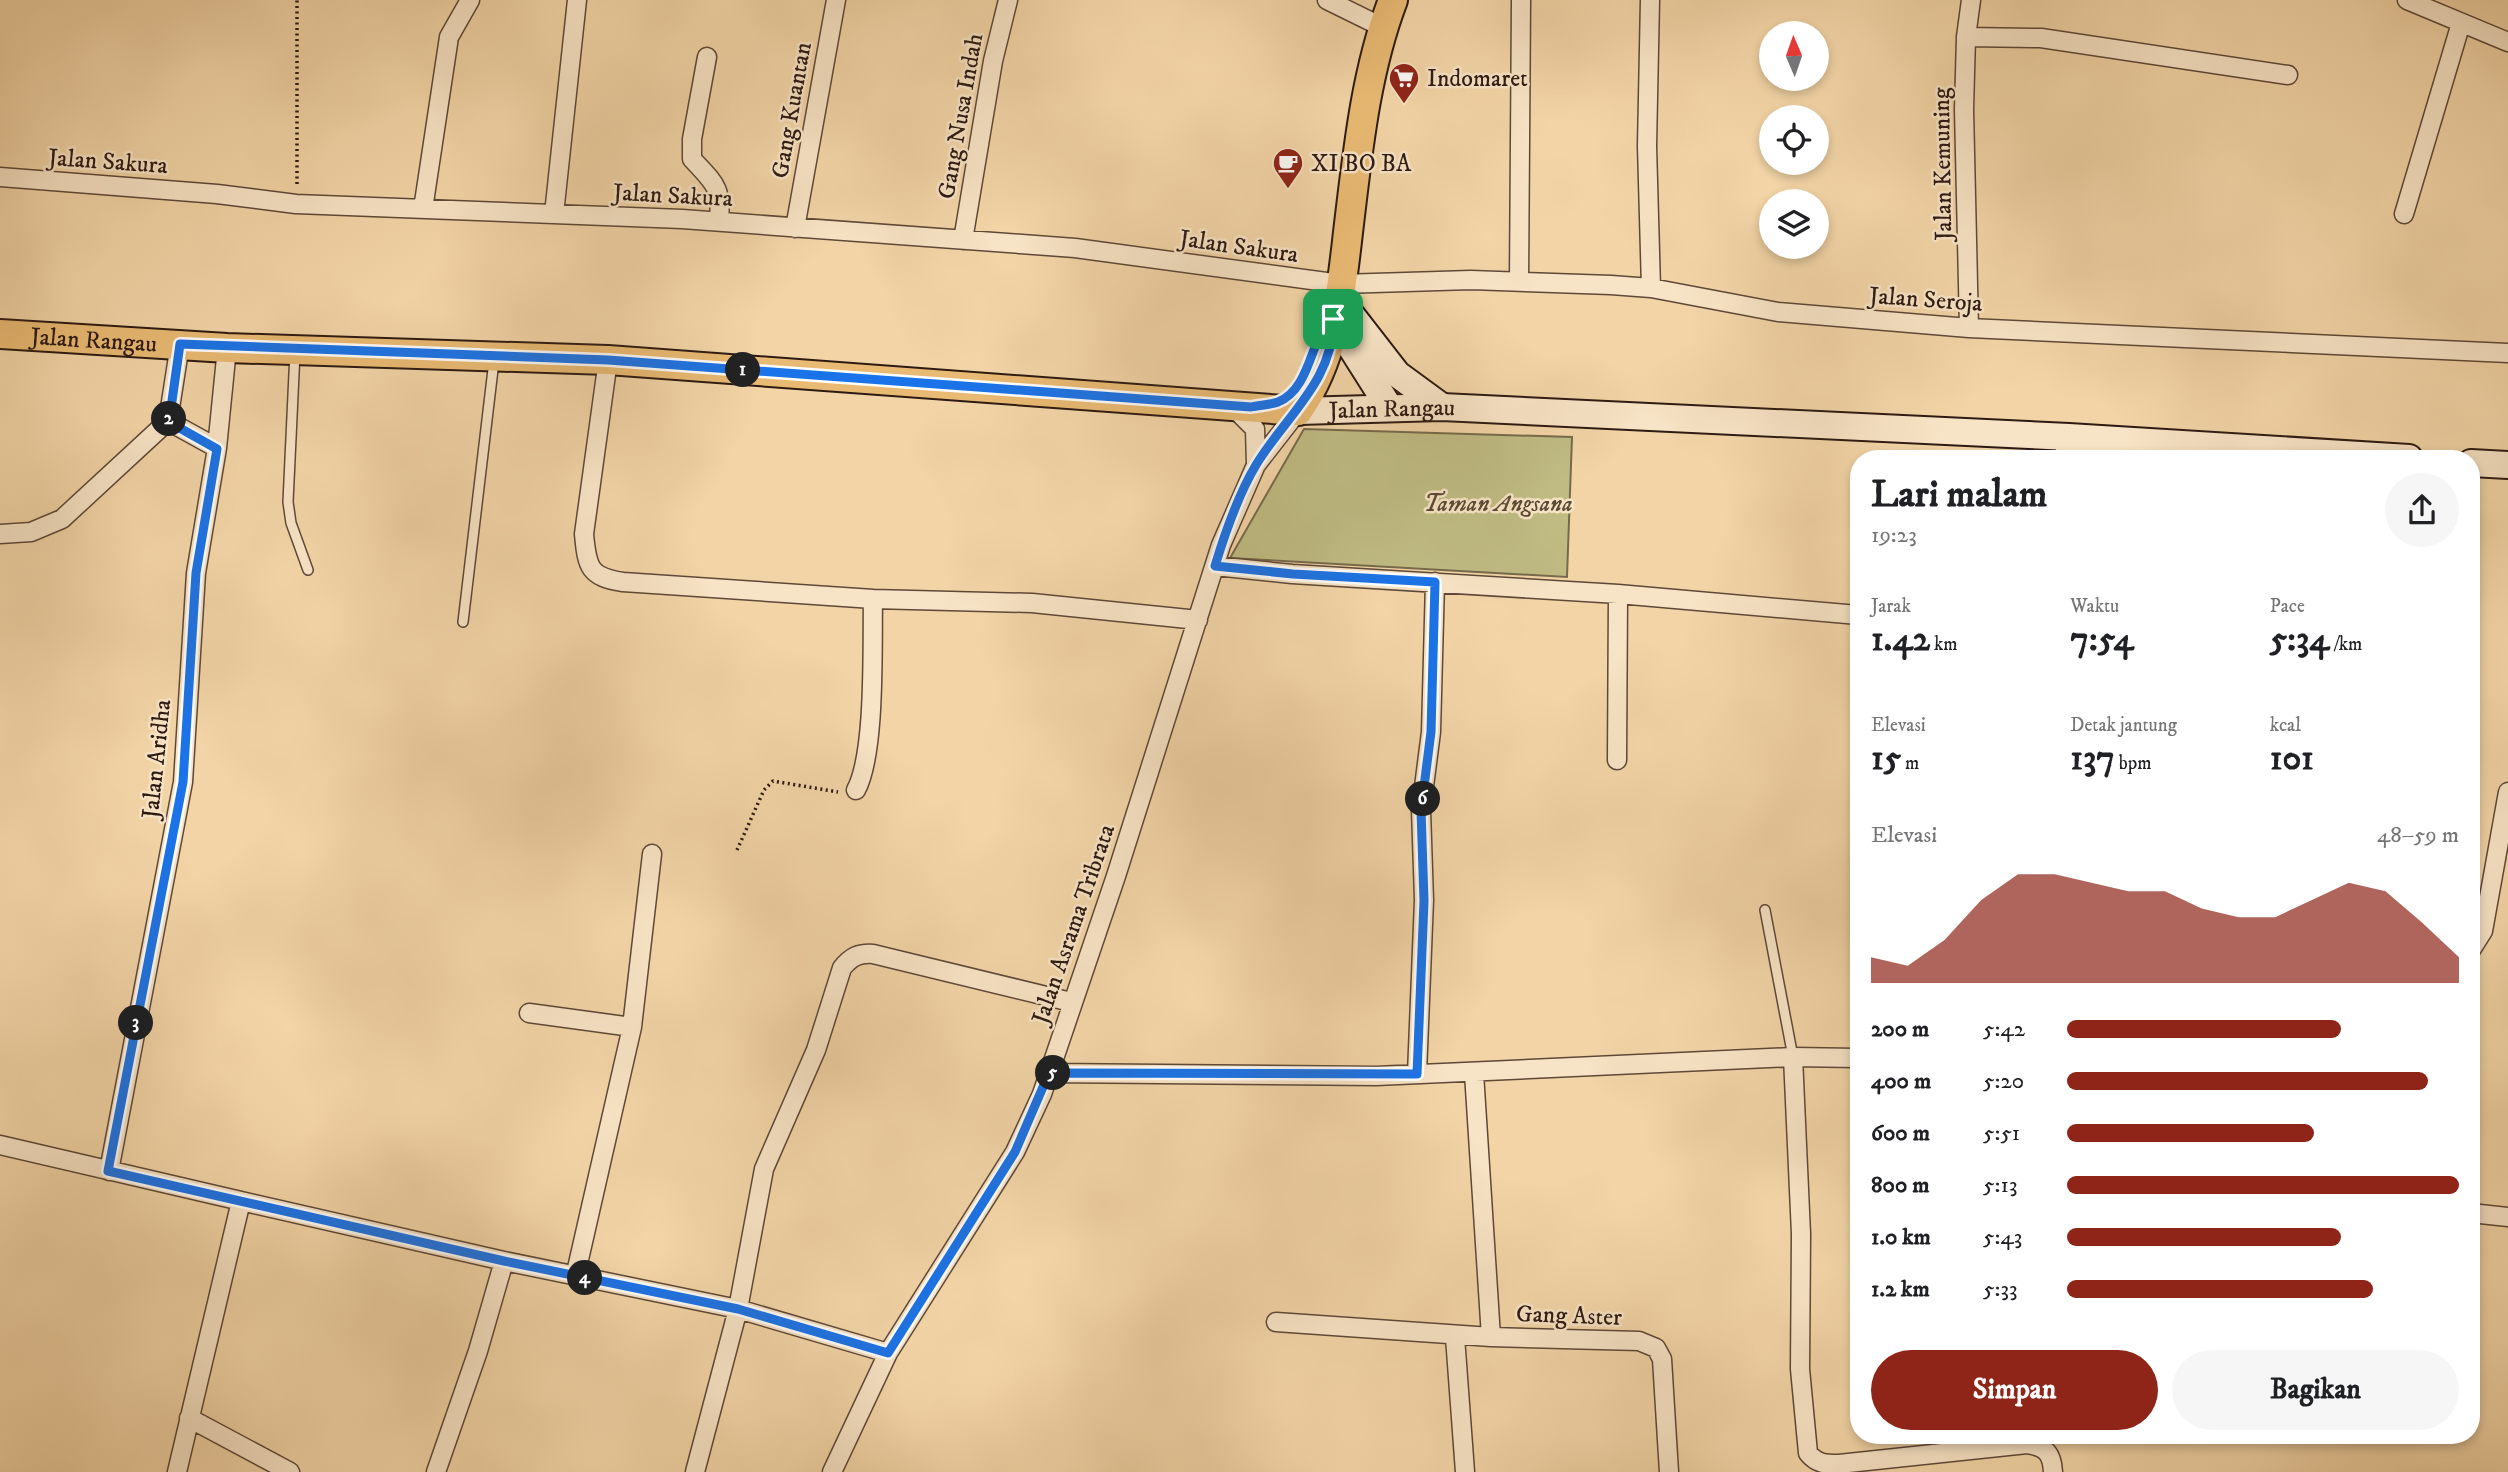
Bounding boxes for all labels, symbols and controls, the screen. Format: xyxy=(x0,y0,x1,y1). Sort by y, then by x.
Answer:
north arrow xyxy=(1759,21,1829,91)
map controls xyxy=(1759,21,1829,259)
street label: Gang Nusa Indah xyxy=(932,31,990,201)
street label: Gang Kuantan xyxy=(765,39,819,181)
supermarket icon: Indomaret xyxy=(1387,61,1421,105)
place label: Indomaret xyxy=(1427,64,1528,94)
street label: Jalan Kemuning xyxy=(1927,87,1959,243)
button: locate xyxy=(1759,105,1829,175)
street label: Jalan Sakura xyxy=(45,143,169,181)
cafe icon: XI BO BA xyxy=(1271,146,1305,190)
place label: XI BO BA xyxy=(1311,149,1412,179)
street label: Jalan Sakura xyxy=(610,178,734,214)
button: layers xyxy=(1759,189,1829,259)
street label: Jalan Sakura xyxy=(1176,224,1301,270)
street label: Jalan Seroja xyxy=(1866,281,1984,319)
pin xyxy=(1303,289,1363,349)
icon: arrive xyxy=(1314,300,1352,338)
street label: Jalan Rangau xyxy=(28,322,158,360)
pin: 1 xyxy=(726,352,760,388)
text: 1 xyxy=(739,358,746,381)
street label: Jalan Rangau xyxy=(1326,393,1456,426)
pin: 2 xyxy=(152,402,186,436)
text: 2 xyxy=(164,407,173,430)
text: Lari malam xyxy=(1871,471,2047,519)
button: share xyxy=(2385,473,2459,547)
park label: Taman Angsana xyxy=(1423,489,1573,519)
text: 19:23 xyxy=(1871,521,1917,550)
text: Jarak xyxy=(1871,595,1911,618)
text: Waktu xyxy=(2070,595,2119,618)
text: Pace xyxy=(2270,595,2305,618)
text: 1.42 xyxy=(1871,618,1930,662)
text: 7:54 xyxy=(2070,618,2134,662)
text: 5:34 xyxy=(2270,618,2329,662)
text: km xyxy=(1930,633,1958,656)
text: /km xyxy=(2329,633,2362,656)
street label: Jalan Aridha xyxy=(136,697,178,822)
text: Elevasi xyxy=(1871,714,1926,737)
text: Detak jantung xyxy=(2070,714,2177,737)
text: kcal xyxy=(2270,714,2301,737)
text: 15 xyxy=(1871,737,1901,781)
text: 137 xyxy=(2070,737,2115,781)
text: 101 xyxy=(2270,737,2314,781)
text: m xyxy=(1901,752,1919,775)
text: bpm xyxy=(2115,752,2151,775)
pin: 6 xyxy=(1406,782,1440,816)
text: 6 xyxy=(1418,787,1427,810)
street label: Jalan Asrama Tribrata xyxy=(1025,820,1122,1030)
text: Elevasi xyxy=(1871,821,1937,850)
text: 48–59 m xyxy=(2377,821,2459,850)
pin: 3 xyxy=(118,1006,154,1040)
text: 3 xyxy=(132,1011,139,1034)
text: 200 m xyxy=(1871,1015,1929,1044)
text: 5:42 xyxy=(1983,1015,2025,1044)
pin: 5 xyxy=(1036,1056,1070,1090)
text: 5 xyxy=(1048,1061,1057,1084)
text: 400 m xyxy=(1871,1067,1931,1096)
text: 5:20 xyxy=(1983,1067,2024,1096)
text: 600 m xyxy=(1871,1119,1930,1148)
text: 5:51 xyxy=(1983,1119,2020,1148)
text: 800 m xyxy=(1871,1171,1929,1200)
text: 5:13 xyxy=(1983,1171,2017,1200)
text: 1.0 km xyxy=(1871,1223,1931,1252)
text: 5:43 xyxy=(1983,1223,2022,1252)
pin: 4 xyxy=(568,1260,602,1296)
text: 4 xyxy=(579,1266,590,1289)
text: 1.2 km xyxy=(1871,1275,1930,1304)
text: 5:33 xyxy=(1983,1275,2018,1304)
street label: Gang Aster xyxy=(1515,1299,1623,1333)
button: Simpan xyxy=(1871,1350,2158,1430)
button: Bagikan xyxy=(2172,1350,2459,1430)

